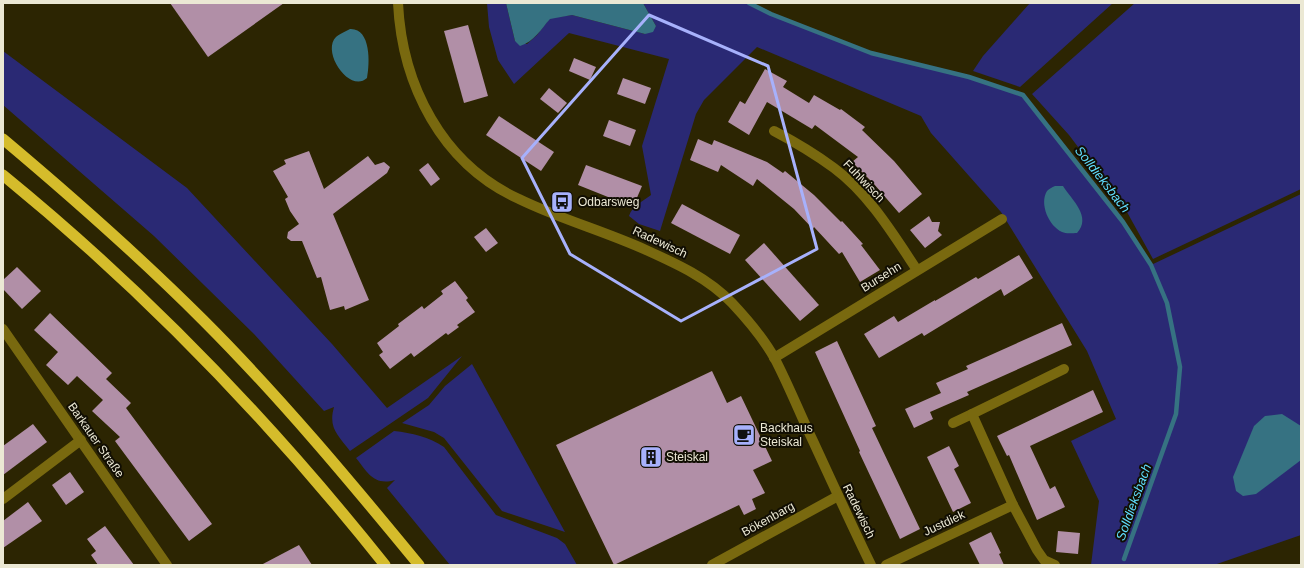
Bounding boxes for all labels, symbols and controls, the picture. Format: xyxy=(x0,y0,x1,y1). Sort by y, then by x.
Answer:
water label: Solldieksbach xyxy=(1072,143,1133,216)
street label: Fuhlwisch xyxy=(840,157,888,205)
bus stop icon: Odbarsweg xyxy=(549,189,575,215)
place label: Odbarsweg xyxy=(578,195,639,209)
street label: Radewisch xyxy=(630,223,690,261)
street label: Bursehn xyxy=(858,259,904,295)
street label: Barkauer Straße xyxy=(65,400,127,480)
place label: Backhaus Steiskal xyxy=(760,421,813,449)
cafe icon: Backhaus Steiskal xyxy=(731,422,757,448)
building icon: Steiskal xyxy=(638,444,664,470)
place label: Steiskal xyxy=(666,450,708,464)
water label: Solldieksbach xyxy=(1113,462,1154,542)
street label: Radewisch xyxy=(840,482,878,540)
street label: Bökenbarg xyxy=(739,499,797,539)
street label: Justdiek xyxy=(921,507,968,539)

